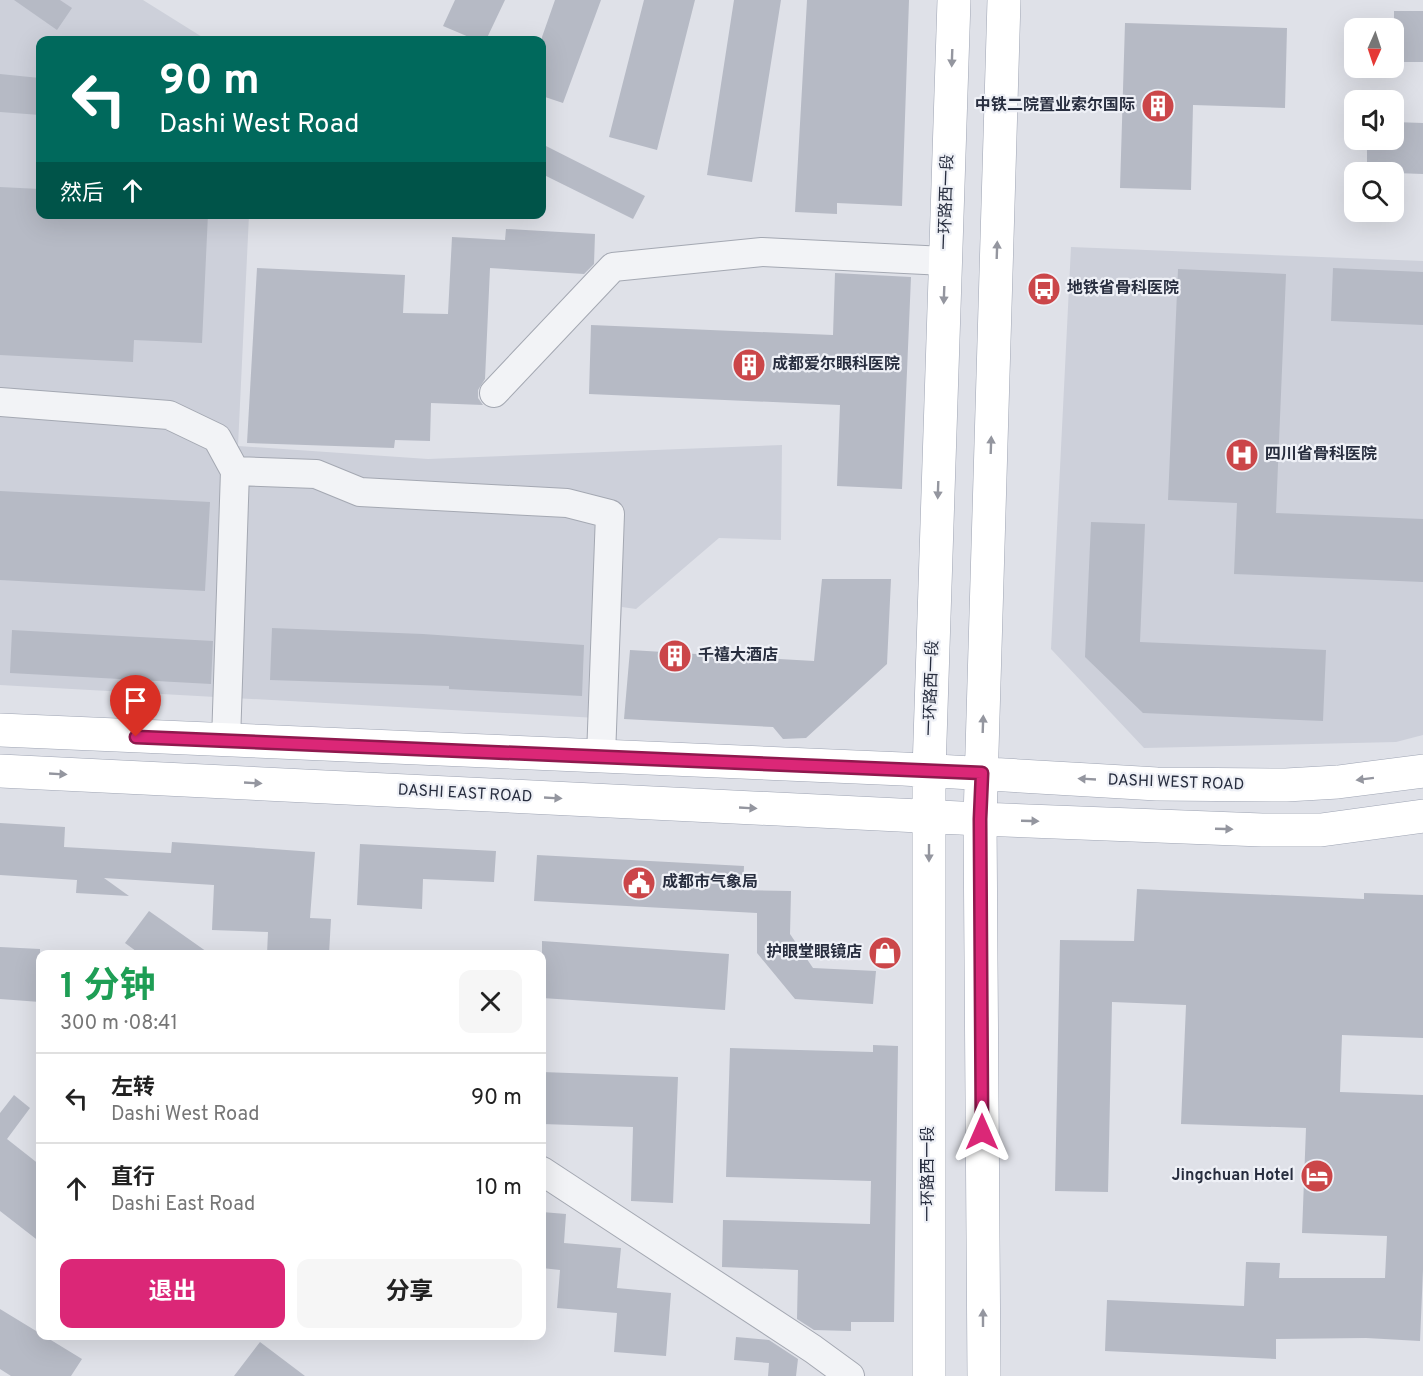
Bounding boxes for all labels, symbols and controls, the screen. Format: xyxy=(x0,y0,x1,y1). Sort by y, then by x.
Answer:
north arrow xyxy=(1344,18,1404,78)
map controls xyxy=(1344,18,1404,222)
one-way arrow xyxy=(947,49,956,68)
text: 90 m xyxy=(159,56,260,109)
icon: left xyxy=(60,60,138,138)
building icon: 中铁二院置业索尔国际 xyxy=(1140,88,1176,124)
button: sound xyxy=(1344,90,1404,150)
place label: 中铁二院置业索尔国际 xyxy=(975,96,1135,116)
text: Dashi West Road xyxy=(159,108,360,142)
street label: 一环路西一段 xyxy=(935,154,959,250)
button: search xyxy=(1344,162,1404,222)
icon: ahead xyxy=(116,174,149,207)
text: 然后 xyxy=(60,181,104,208)
one-way arrow xyxy=(992,240,1001,259)
bus stop icon: 地铁省骨科医院 xyxy=(1026,271,1062,307)
place label: 地铁省骨科医院 xyxy=(1067,279,1179,299)
one-way arrow xyxy=(940,286,949,305)
building icon: 成都爱尔眼科医院 xyxy=(731,347,767,383)
place label: 成都爱尔眼科医院 xyxy=(772,354,900,375)
one-way arrow xyxy=(986,435,996,454)
hospital icon: 四川省骨科医院 xyxy=(1224,437,1260,473)
place label: 四川省骨科医院 xyxy=(1265,445,1377,465)
one-way arrow xyxy=(933,481,943,500)
building icon: 千禧大酒店 xyxy=(657,638,693,674)
street label: 一环路西一段 xyxy=(920,640,944,736)
place label: 千禧大酒店 xyxy=(698,646,778,666)
pin xyxy=(110,675,161,737)
icon: arrive xyxy=(119,684,152,717)
one-way arrow xyxy=(978,714,988,733)
one-way arrow xyxy=(49,769,68,778)
street label: DASHI WEST ROAD xyxy=(1107,771,1245,795)
one-way arrow xyxy=(1355,774,1374,783)
one-way arrow xyxy=(1077,775,1096,784)
one-way arrow xyxy=(244,779,263,788)
street label: DASHI EAST ROAD xyxy=(397,780,533,808)
one-way arrow xyxy=(543,794,562,803)
one-way arrow xyxy=(738,803,757,812)
one-way arrow xyxy=(1020,817,1039,826)
one-way arrow xyxy=(1215,824,1234,833)
one-way arrow xyxy=(924,844,934,863)
public building icon: 成都市气象局 xyxy=(621,865,657,901)
place label: 成都市气象局 xyxy=(662,872,758,893)
shop icon: 护眼堂眼镜店 xyxy=(867,935,903,971)
place label: 护眼堂眼镜店 xyxy=(766,942,862,963)
text: 1 分钟 xyxy=(60,965,155,1011)
button: close xyxy=(459,970,522,1033)
text: 300 m · 08:41 xyxy=(60,1011,178,1037)
text: 左转 xyxy=(111,1075,155,1102)
icon: left xyxy=(60,1082,93,1115)
text: 90 m xyxy=(471,1085,522,1112)
position arrow xyxy=(950,1100,1014,1164)
text: Dashi West Road xyxy=(111,1102,260,1128)
street label: 一环路西一段 xyxy=(919,1126,939,1222)
hotel icon: Jingchuan Hotel xyxy=(1299,1158,1335,1194)
text: 直行 xyxy=(111,1165,155,1192)
place label: Jingchuan Hotel xyxy=(1172,1166,1294,1186)
icon: ahead xyxy=(60,1172,93,1205)
text: 10 m xyxy=(476,1175,522,1202)
text: Dashi East Road xyxy=(111,1192,255,1218)
button: 退出 xyxy=(60,1259,285,1328)
button: 分享 xyxy=(297,1259,522,1328)
one-way arrow xyxy=(979,1308,988,1327)

